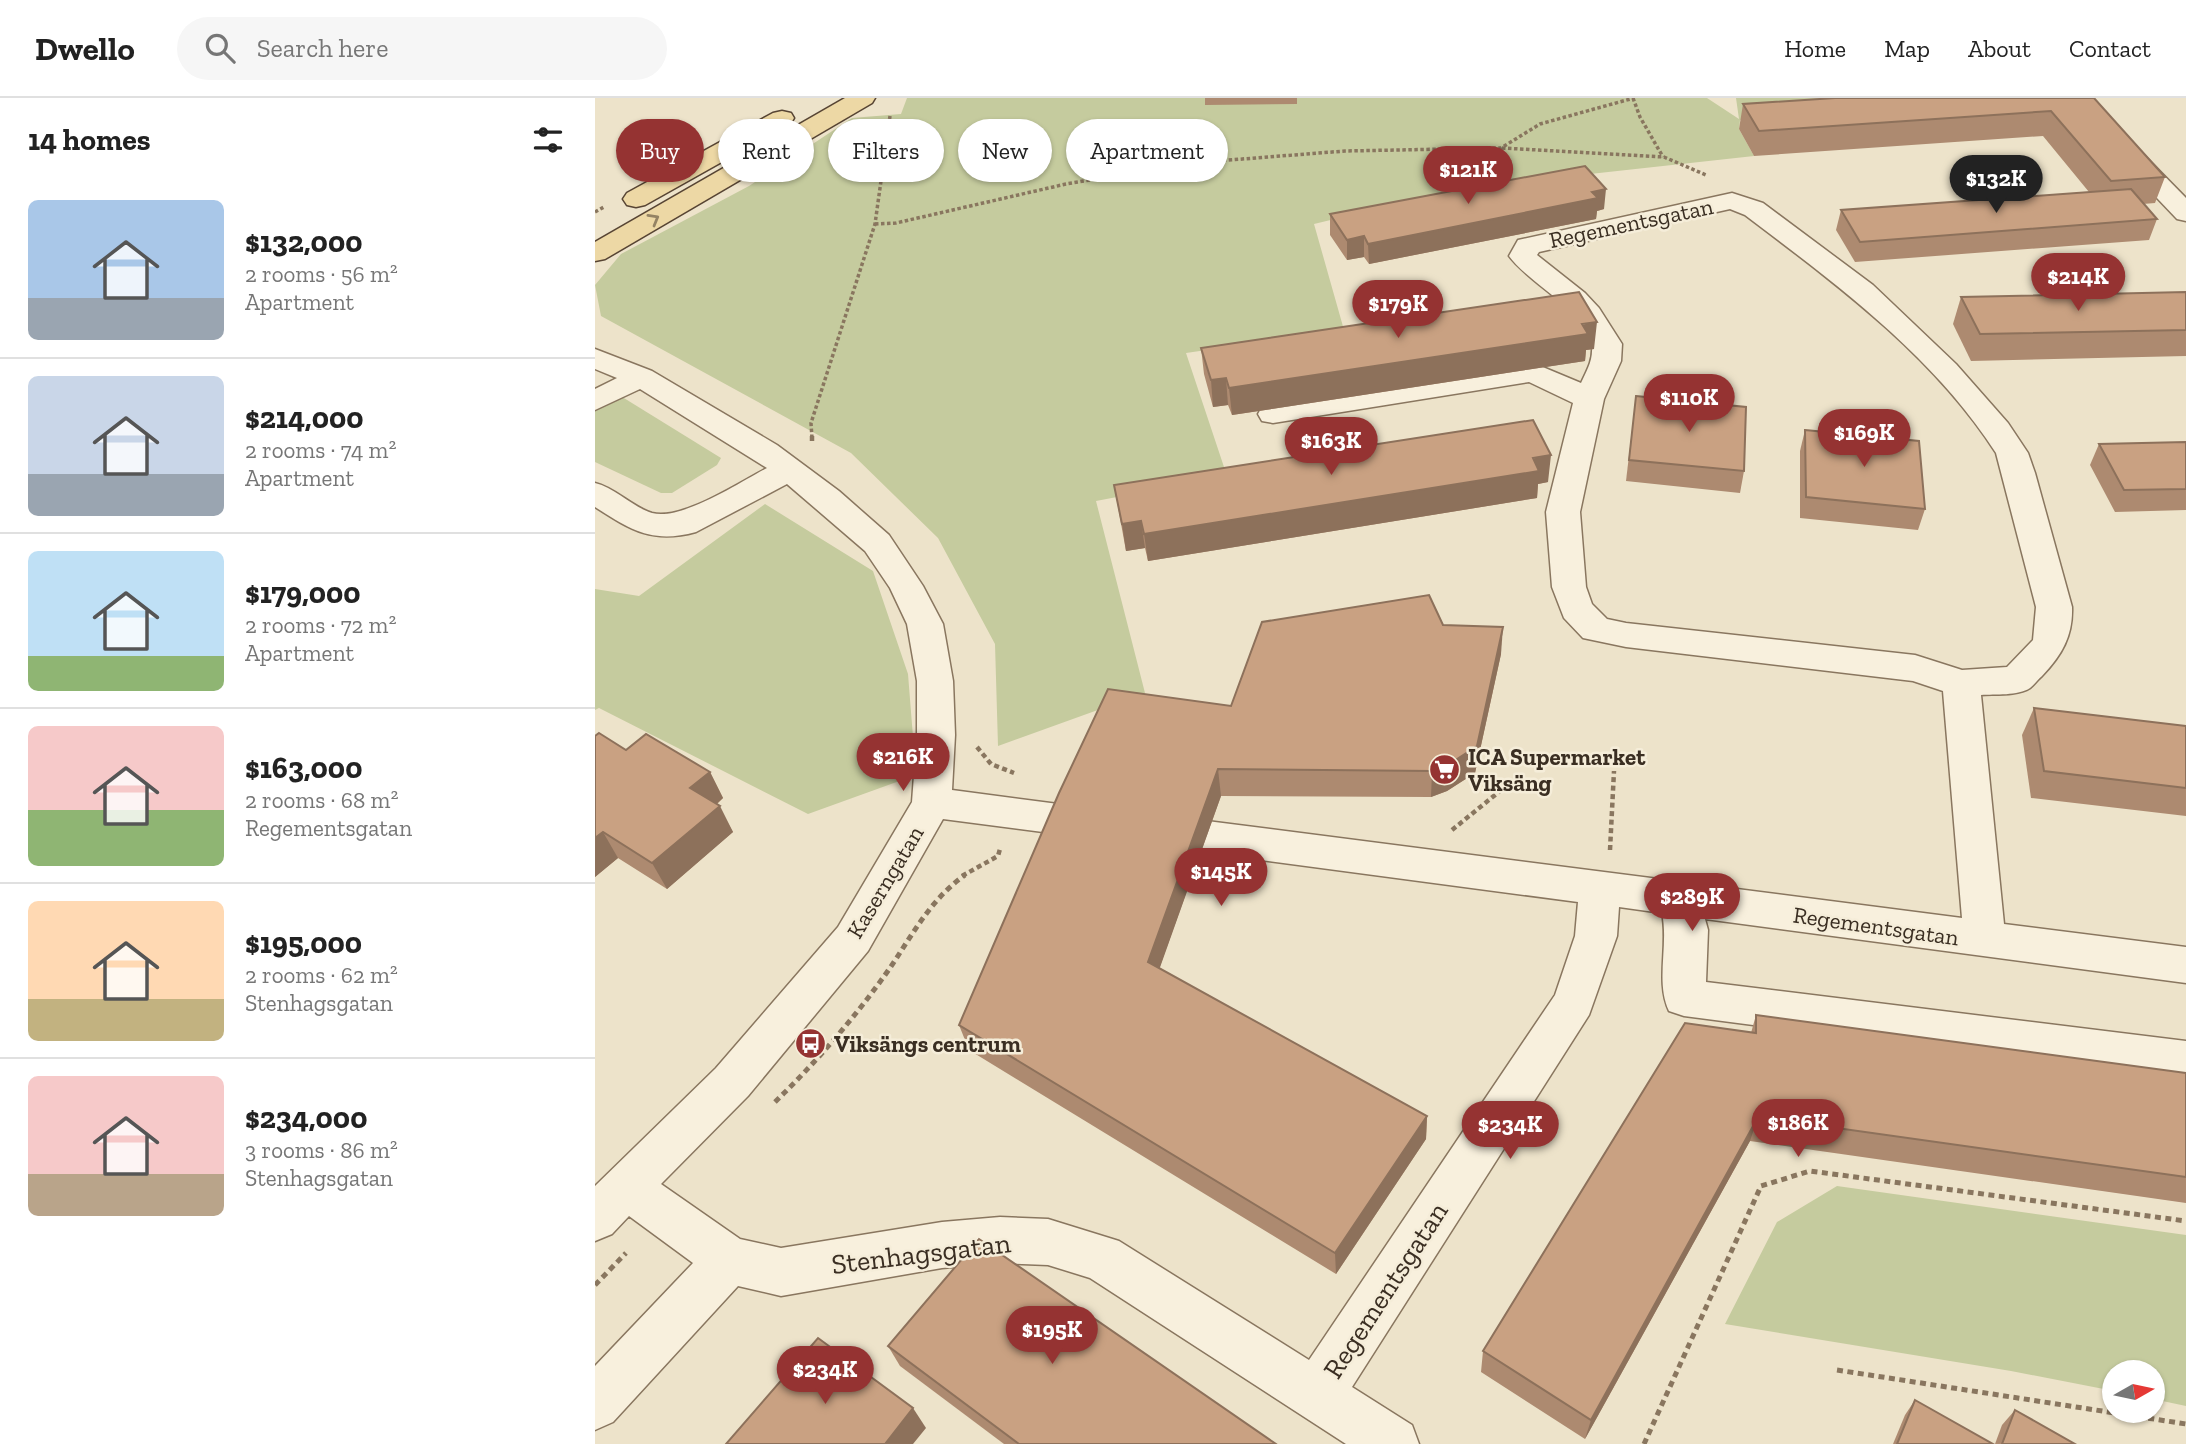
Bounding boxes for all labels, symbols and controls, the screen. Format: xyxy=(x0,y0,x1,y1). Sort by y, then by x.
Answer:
search box xyxy=(177,17,667,80)
text: Dwello xyxy=(35,29,135,68)
icon: search xyxy=(201,29,239,67)
text: Search here xyxy=(257,32,388,64)
text: Home xyxy=(1784,34,1846,63)
text: Map xyxy=(1884,34,1930,63)
text: About xyxy=(1968,34,2031,63)
text: Contact xyxy=(2069,34,2151,63)
chip: Buy xyxy=(616,119,704,182)
chip: Rent xyxy=(718,119,814,182)
chip: Filters xyxy=(828,119,944,182)
chip: New xyxy=(958,119,1052,182)
chip: Apartment xyxy=(1066,119,1228,182)
icon: filters xyxy=(529,121,567,159)
text: 14 homes xyxy=(28,122,151,158)
pin: $121K xyxy=(1419,146,1517,206)
text: $121K xyxy=(1439,155,1497,183)
pin: $132K xyxy=(1947,156,2045,215)
text: $132K xyxy=(1966,164,2026,192)
street label: Regementsgatan xyxy=(1546,192,1716,254)
one-way arrow xyxy=(647,214,660,227)
text: $132,000 xyxy=(245,224,362,260)
icon: home xyxy=(84,228,168,312)
pin: $214K xyxy=(2029,254,2127,313)
text: 2 rooms · 56 m² xyxy=(245,260,398,288)
text: $214K xyxy=(2047,262,2109,290)
pin: $179K xyxy=(1349,280,1447,340)
text: Apartment xyxy=(245,288,354,316)
text: $179K xyxy=(1368,289,1428,317)
pin: $110K xyxy=(1640,374,1738,434)
text: $110K xyxy=(1660,383,1718,411)
text: $214,000 xyxy=(245,400,364,436)
icon: home xyxy=(84,404,168,488)
pin: $169K xyxy=(1815,410,1913,469)
pin: $163K xyxy=(1282,418,1380,477)
text: $169K xyxy=(1834,418,1894,446)
text: $163K xyxy=(1301,426,1361,454)
text: 2 rooms · 74 m² xyxy=(245,436,396,464)
text: Apartment xyxy=(245,464,354,492)
text: $179,000 xyxy=(245,575,361,611)
icon: home xyxy=(84,579,168,663)
text: 2 rooms · 72 m² xyxy=(245,611,396,639)
text: Apartment xyxy=(245,639,354,667)
pin: $216K xyxy=(854,734,952,793)
text: $216K xyxy=(873,742,933,770)
place label: ICA Supermarket Viksäng xyxy=(1468,743,1646,797)
text: $163,000 xyxy=(245,750,362,786)
supermarket icon: ICA Supermarket Viksäng xyxy=(1428,753,1462,787)
icon: home xyxy=(84,754,168,838)
text: 2 rooms · 68 m² xyxy=(245,786,398,814)
text: Regementsgatan xyxy=(245,814,412,842)
street label: Kaserngatan xyxy=(841,821,929,943)
pin: $145K xyxy=(1172,848,1270,908)
text: $145K xyxy=(1190,857,1252,885)
pin: $289K xyxy=(1643,874,1741,933)
text: $289K xyxy=(1660,882,1724,910)
street label: Regementsgatan xyxy=(1791,901,1961,951)
text: $195,000 xyxy=(245,925,362,961)
icon: home xyxy=(84,929,168,1013)
text: 2 rooms · 62 m² xyxy=(245,961,398,989)
text: Stenhagsgatan xyxy=(245,989,393,1017)
bus stop icon: Viksängs centrum xyxy=(794,1027,828,1061)
place label: Viksängs centrum xyxy=(834,1030,1021,1058)
text: $234,000 xyxy=(245,1100,367,1136)
pin: $186K xyxy=(1749,1100,1847,1159)
pin: $234K xyxy=(1461,1102,1559,1161)
icon: home xyxy=(84,1104,168,1188)
text: $186K xyxy=(1768,1108,1828,1136)
text: $234K xyxy=(1478,1110,1542,1138)
text: 3 rooms · 86 m² xyxy=(245,1136,398,1164)
text: Stenhagsgatan xyxy=(245,1164,393,1192)
street label: Regementsgatan xyxy=(1316,1196,1455,1385)
street label: Stenhagsgatan xyxy=(830,1226,1012,1281)
pin: $195K xyxy=(1003,1306,1101,1366)
text: $195K xyxy=(1022,1315,1082,1343)
pin: $234K xyxy=(776,1346,874,1406)
text: $234K xyxy=(793,1355,857,1383)
north arrow xyxy=(2102,1360,2165,1423)
map controls xyxy=(2102,1360,2165,1423)

